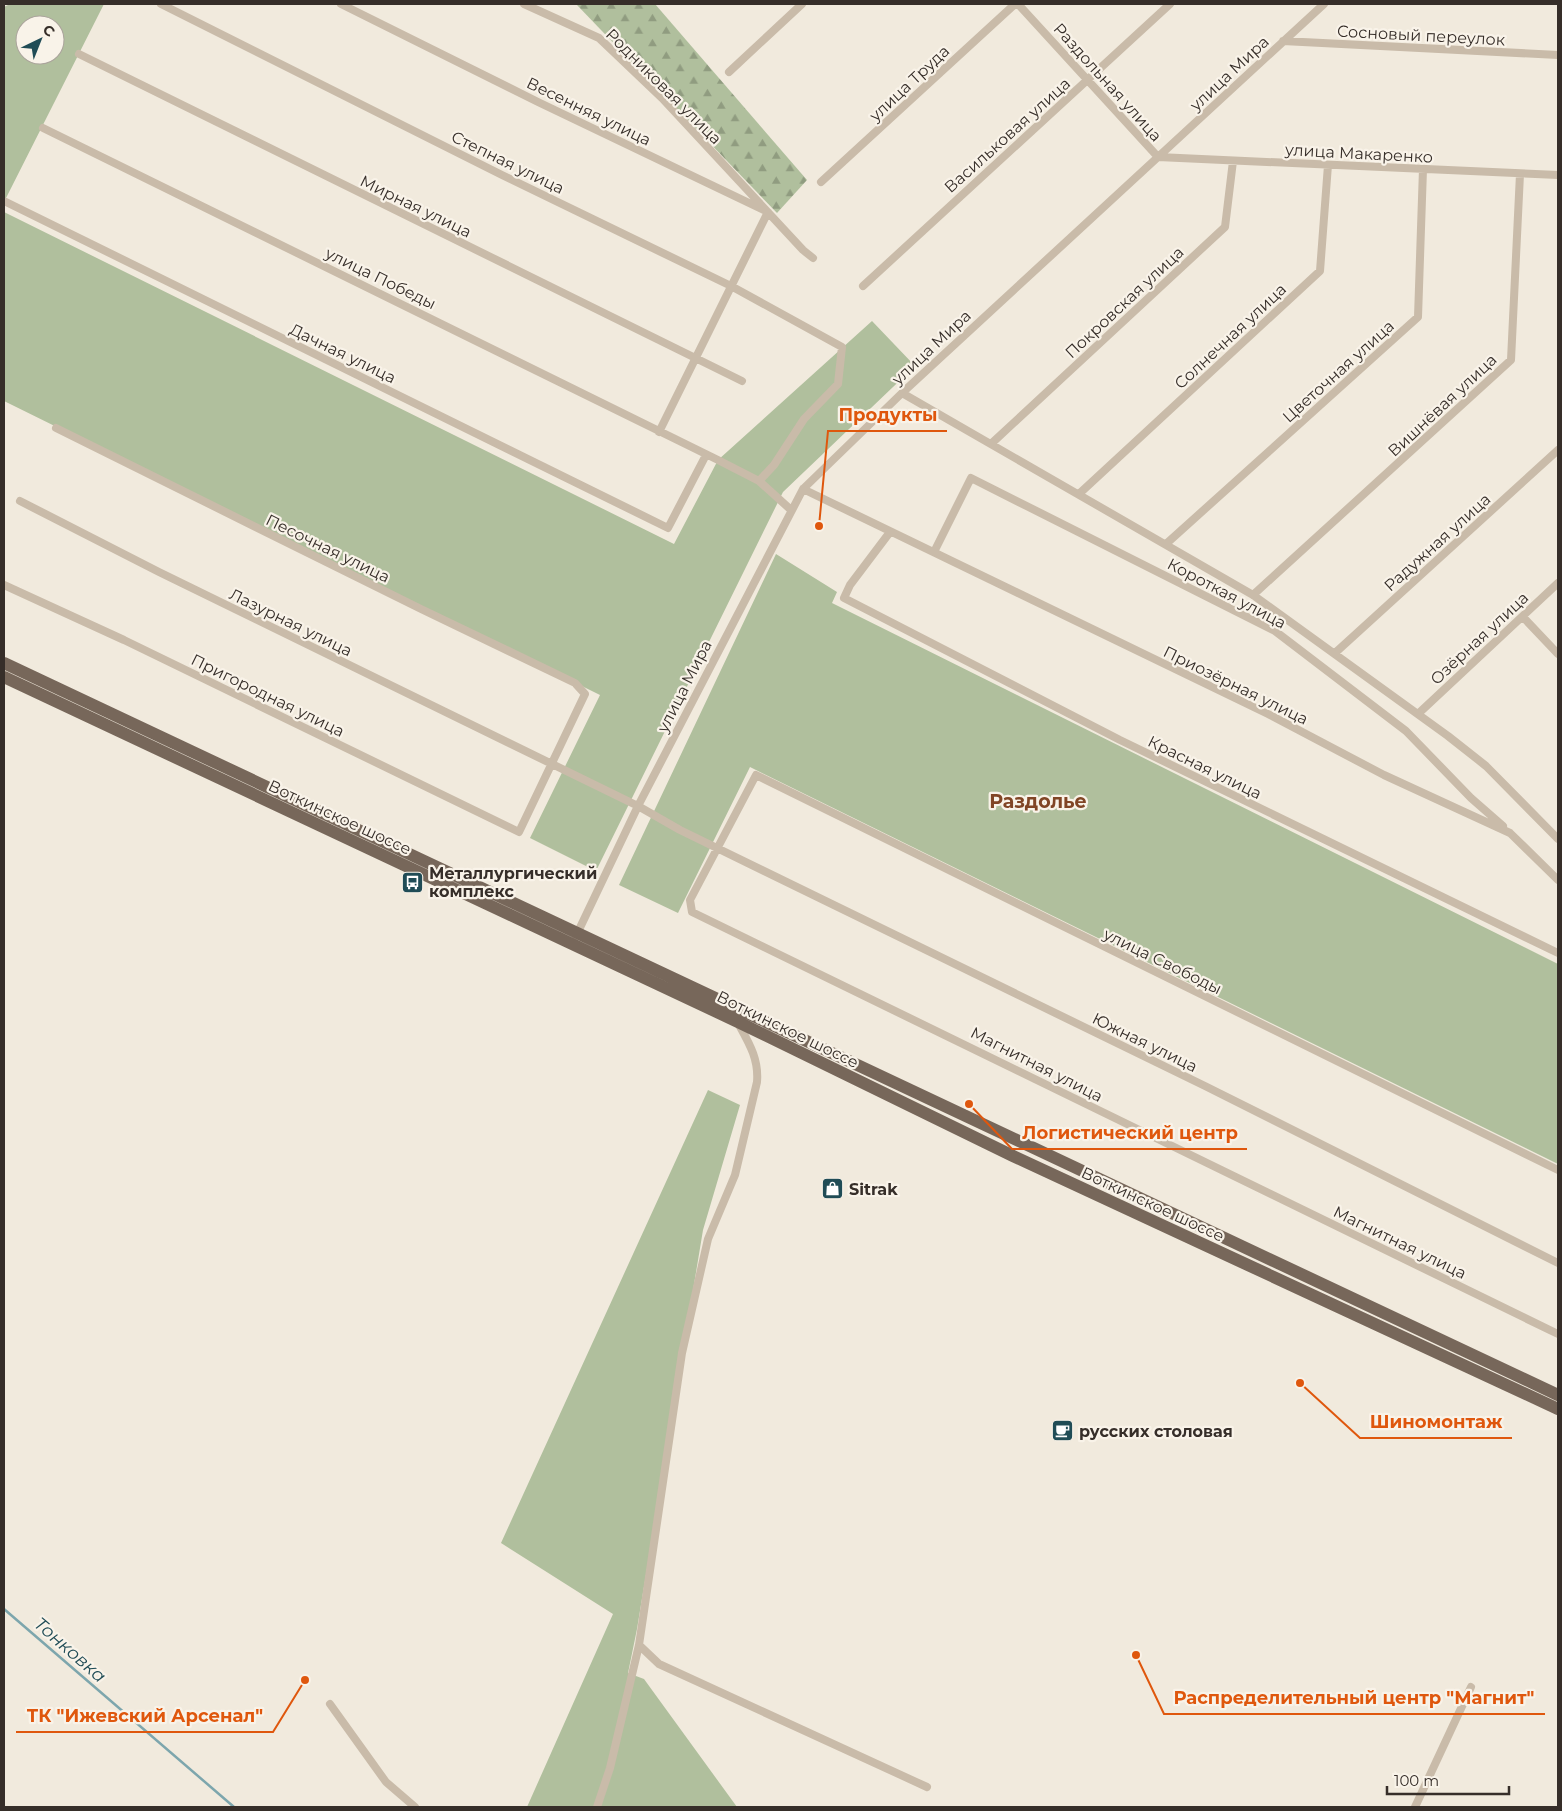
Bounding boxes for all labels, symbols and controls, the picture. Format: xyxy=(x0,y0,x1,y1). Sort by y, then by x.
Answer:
north arrow xyxy=(15,15,65,65)
street label: Раздольная улица xyxy=(1050,19,1166,145)
text: С xyxy=(39,20,59,41)
street label: Сосновый переулок xyxy=(1336,22,1506,49)
street label: Родниковая улица xyxy=(602,25,725,148)
street label: улица Мира xyxy=(1185,32,1273,115)
street label: улица Труда xyxy=(865,42,953,126)
street label: Весенняя улица xyxy=(524,73,654,150)
street label: Васильковая улица xyxy=(941,74,1074,197)
street label: Степная улица xyxy=(448,127,567,198)
street label: улица Макаренко xyxy=(1283,140,1433,167)
street label: Мирная улица xyxy=(357,171,474,242)
street label: улица Победы xyxy=(321,243,439,313)
street label: Покровская улица xyxy=(1061,243,1187,362)
street label: Солнечная улица xyxy=(1171,280,1290,393)
street label: улица Мира xyxy=(887,306,975,389)
street label: Цветочная улица xyxy=(1279,316,1398,426)
street label: Дачная улица xyxy=(287,320,399,387)
street label: Вишнёвая улица xyxy=(1384,350,1501,461)
callout: Продукты xyxy=(828,398,947,431)
text: Продукты xyxy=(839,404,937,426)
street label: Радужная улица xyxy=(1380,490,1494,595)
street label: Песочная улица xyxy=(263,510,393,587)
street label: Короткая улица xyxy=(1164,554,1289,633)
street label: Лазурная улица xyxy=(226,584,355,660)
street label: Озёрная улица xyxy=(1426,588,1532,689)
street label: улица Мира xyxy=(653,637,716,736)
street label: Приозёрная улица xyxy=(1160,642,1311,729)
street label: Пригородная улица xyxy=(188,650,347,741)
street label: Красная улица xyxy=(1145,732,1265,803)
street label: Воткинское шоссе xyxy=(265,776,414,859)
district label: Раздолье xyxy=(989,790,1087,813)
place label: Металлургический комплекс xyxy=(429,864,597,901)
bus stop icon: Металлургический комплекс xyxy=(401,870,425,894)
street label: улица Свободы xyxy=(1100,924,1225,998)
street label: Воткинское шоссе xyxy=(714,987,862,1072)
street label: Южная улица xyxy=(1089,1009,1200,1076)
street label: Магнитная улица xyxy=(968,1023,1106,1106)
callout: Логистический центр xyxy=(1012,1116,1247,1149)
text: Логистический центр xyxy=(1022,1122,1238,1144)
street label: Воткинское шоссе xyxy=(1078,1163,1227,1246)
shop icon: Sitrak xyxy=(821,1177,845,1201)
place label: Sitrak xyxy=(849,1180,898,1199)
street label: Магнитная улица xyxy=(1330,1202,1469,1283)
callout: Шиномонтаж xyxy=(1360,1405,1512,1438)
text: Шиномонтаж xyxy=(1370,1411,1503,1433)
cafe icon: русских столовая xyxy=(1051,1419,1075,1443)
place label: русских столовая xyxy=(1079,1422,1233,1441)
water label: Тонковка xyxy=(29,1613,111,1687)
callout: Распределительный центр "Магнит" xyxy=(1164,1681,1545,1714)
text: Распределительный центр "Магнит" xyxy=(1174,1687,1534,1709)
callout: ТК "Ижевский Арсенал" xyxy=(16,1699,273,1732)
text: ТК "Ижевский Арсенал" xyxy=(27,1705,263,1727)
scale bar xyxy=(1387,1764,1510,1796)
text: 100 m xyxy=(1394,1771,1439,1790)

